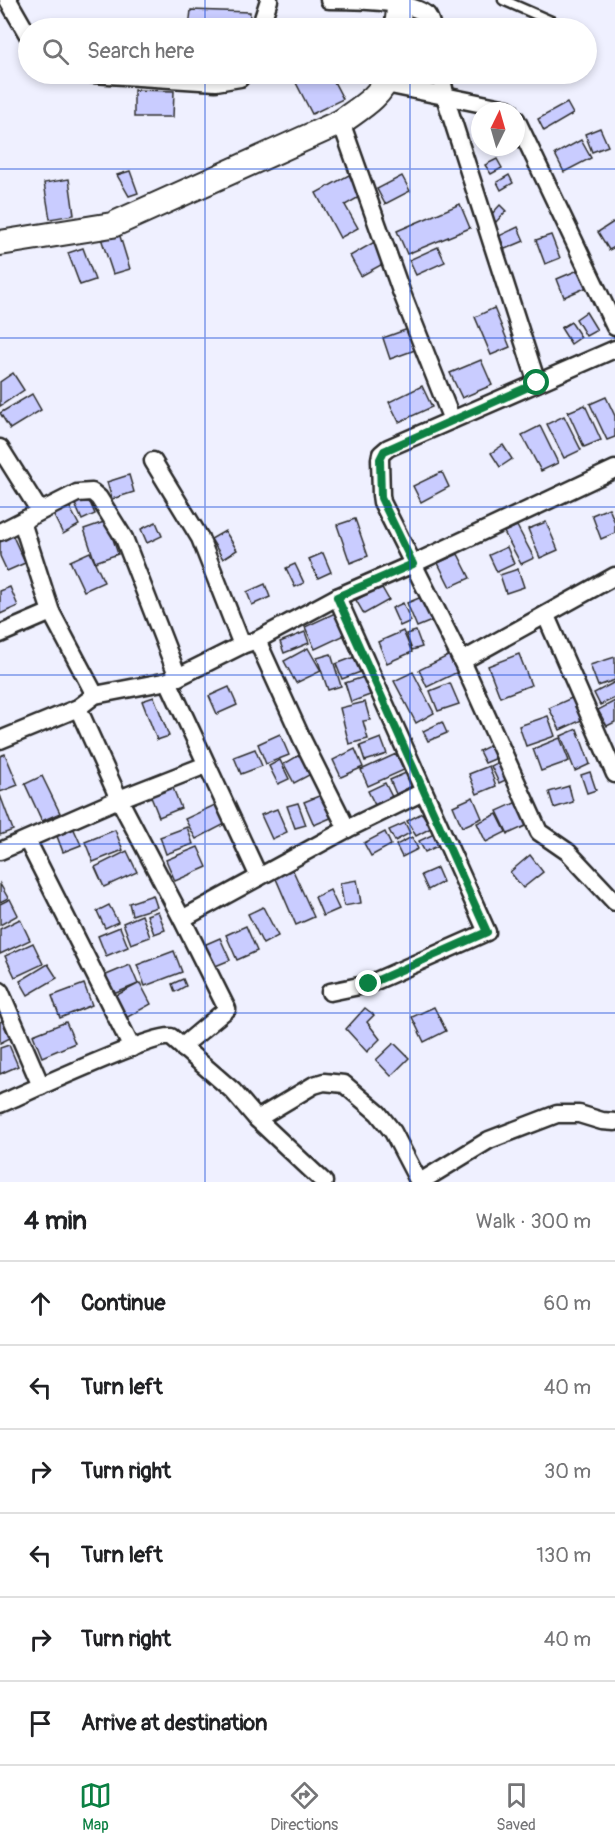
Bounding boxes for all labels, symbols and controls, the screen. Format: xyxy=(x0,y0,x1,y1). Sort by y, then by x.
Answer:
search box xyxy=(18,18,597,84)
icon: search xyxy=(39,35,72,68)
text: Search here xyxy=(87,37,194,65)
north arrow xyxy=(471,102,525,156)
route start xyxy=(523,369,549,395)
route end xyxy=(355,970,381,996)
text: 4 min xyxy=(24,1205,87,1237)
text: Walk · 300 m xyxy=(476,1209,591,1234)
icon: ahead xyxy=(24,1287,57,1320)
text: Continue xyxy=(81,1289,165,1317)
text: 60 m xyxy=(544,1291,591,1316)
icon: left xyxy=(24,1371,57,1404)
text: Turn left xyxy=(81,1373,163,1401)
text: 40 m xyxy=(544,1375,591,1400)
icon: right xyxy=(24,1455,57,1488)
text: Turn right xyxy=(81,1457,171,1485)
text: 30 m xyxy=(544,1459,591,1484)
icon: left xyxy=(24,1539,57,1572)
text: Turn left xyxy=(81,1541,163,1569)
text: 130 m xyxy=(536,1543,591,1568)
icon: right xyxy=(24,1623,57,1656)
text: Turn right xyxy=(81,1625,171,1653)
text: 40 m xyxy=(544,1627,591,1652)
icon: arrive xyxy=(24,1707,57,1740)
text: Arrive at destination xyxy=(81,1709,267,1737)
tab: Map xyxy=(79,1779,112,1835)
tab: Directions xyxy=(270,1779,338,1835)
tab: Saved xyxy=(496,1779,536,1835)

